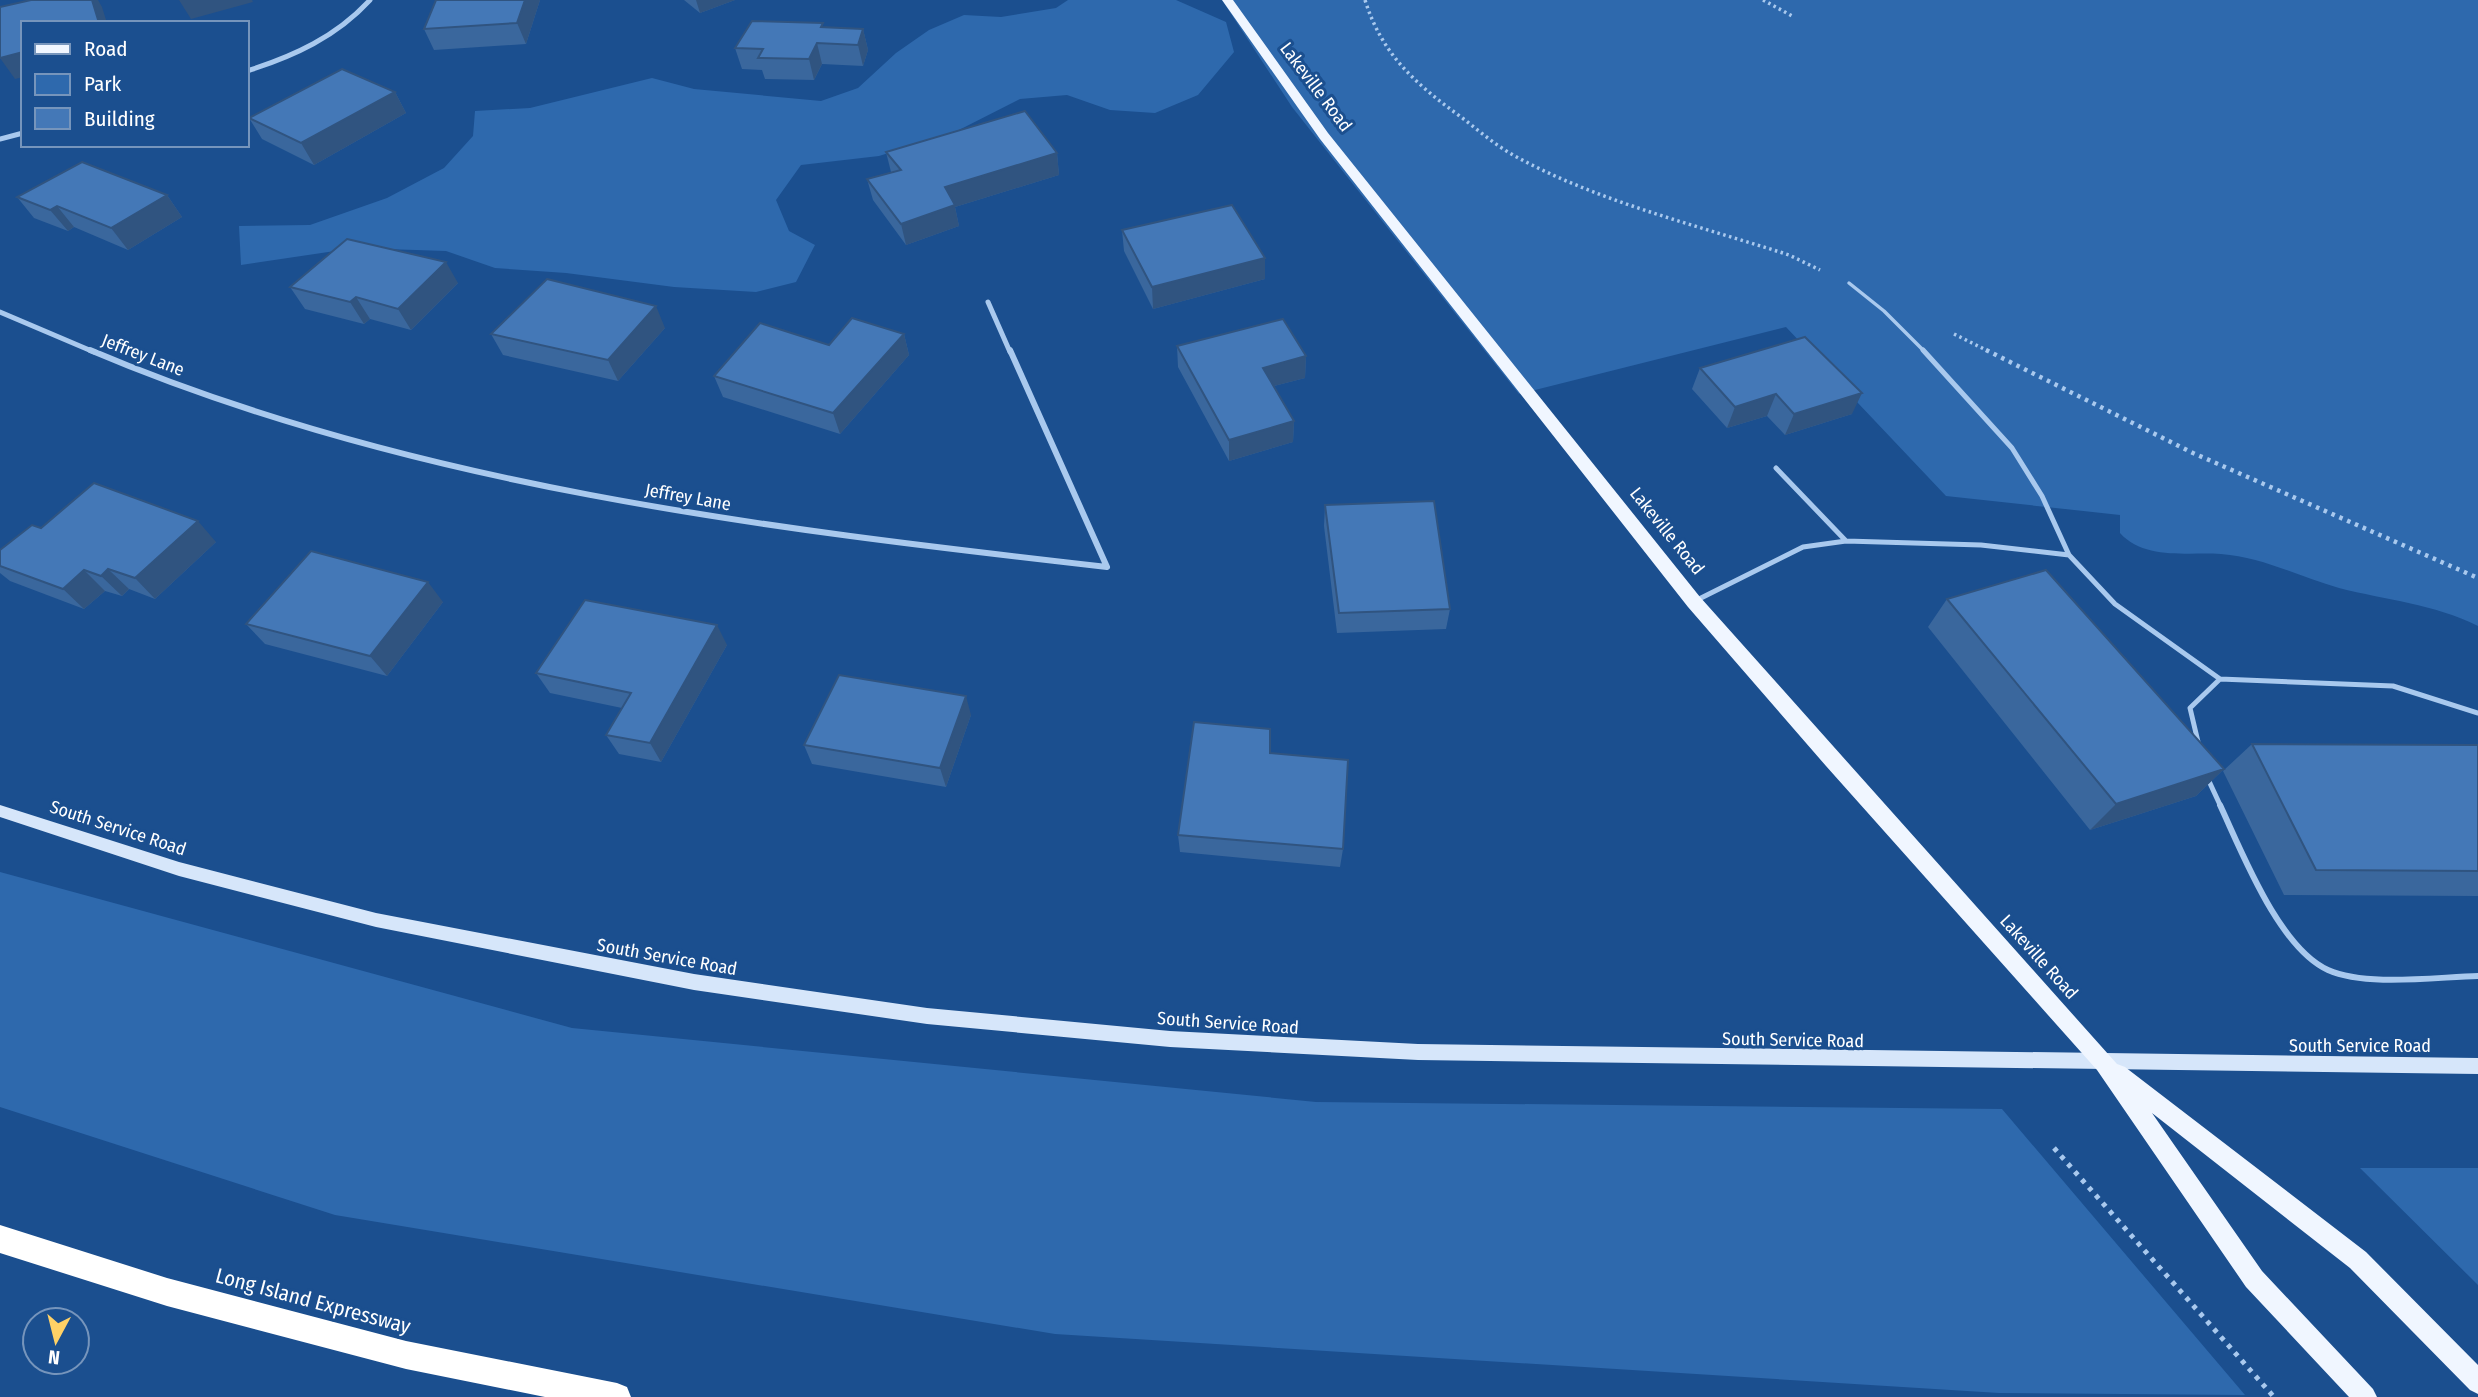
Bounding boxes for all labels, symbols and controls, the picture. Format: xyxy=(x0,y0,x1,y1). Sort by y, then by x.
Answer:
legend xyxy=(21,21,248,147)
text: Road xyxy=(84,36,128,62)
street label: Lakeville Road xyxy=(1275,38,1357,136)
text: Park xyxy=(84,71,122,97)
text: Building xyxy=(84,106,155,132)
street label: Jeffrey Lane xyxy=(99,329,188,381)
street label: Jeffrey Lane xyxy=(643,479,733,515)
street label: Lakeville Road xyxy=(1625,483,1709,579)
street label: South Service Road xyxy=(47,796,189,860)
street label: Lakeville Road xyxy=(1995,910,2083,1004)
street label: South Service Road xyxy=(595,934,739,980)
street label: South Service Road xyxy=(1156,1007,1300,1039)
street label: South Service Road xyxy=(1722,1028,1864,1052)
street label: South Service Road xyxy=(2289,1035,2431,1057)
street label: Long Island Expressway xyxy=(213,1262,414,1340)
north arrow xyxy=(21,1306,91,1376)
text: N xyxy=(47,1345,61,1369)

